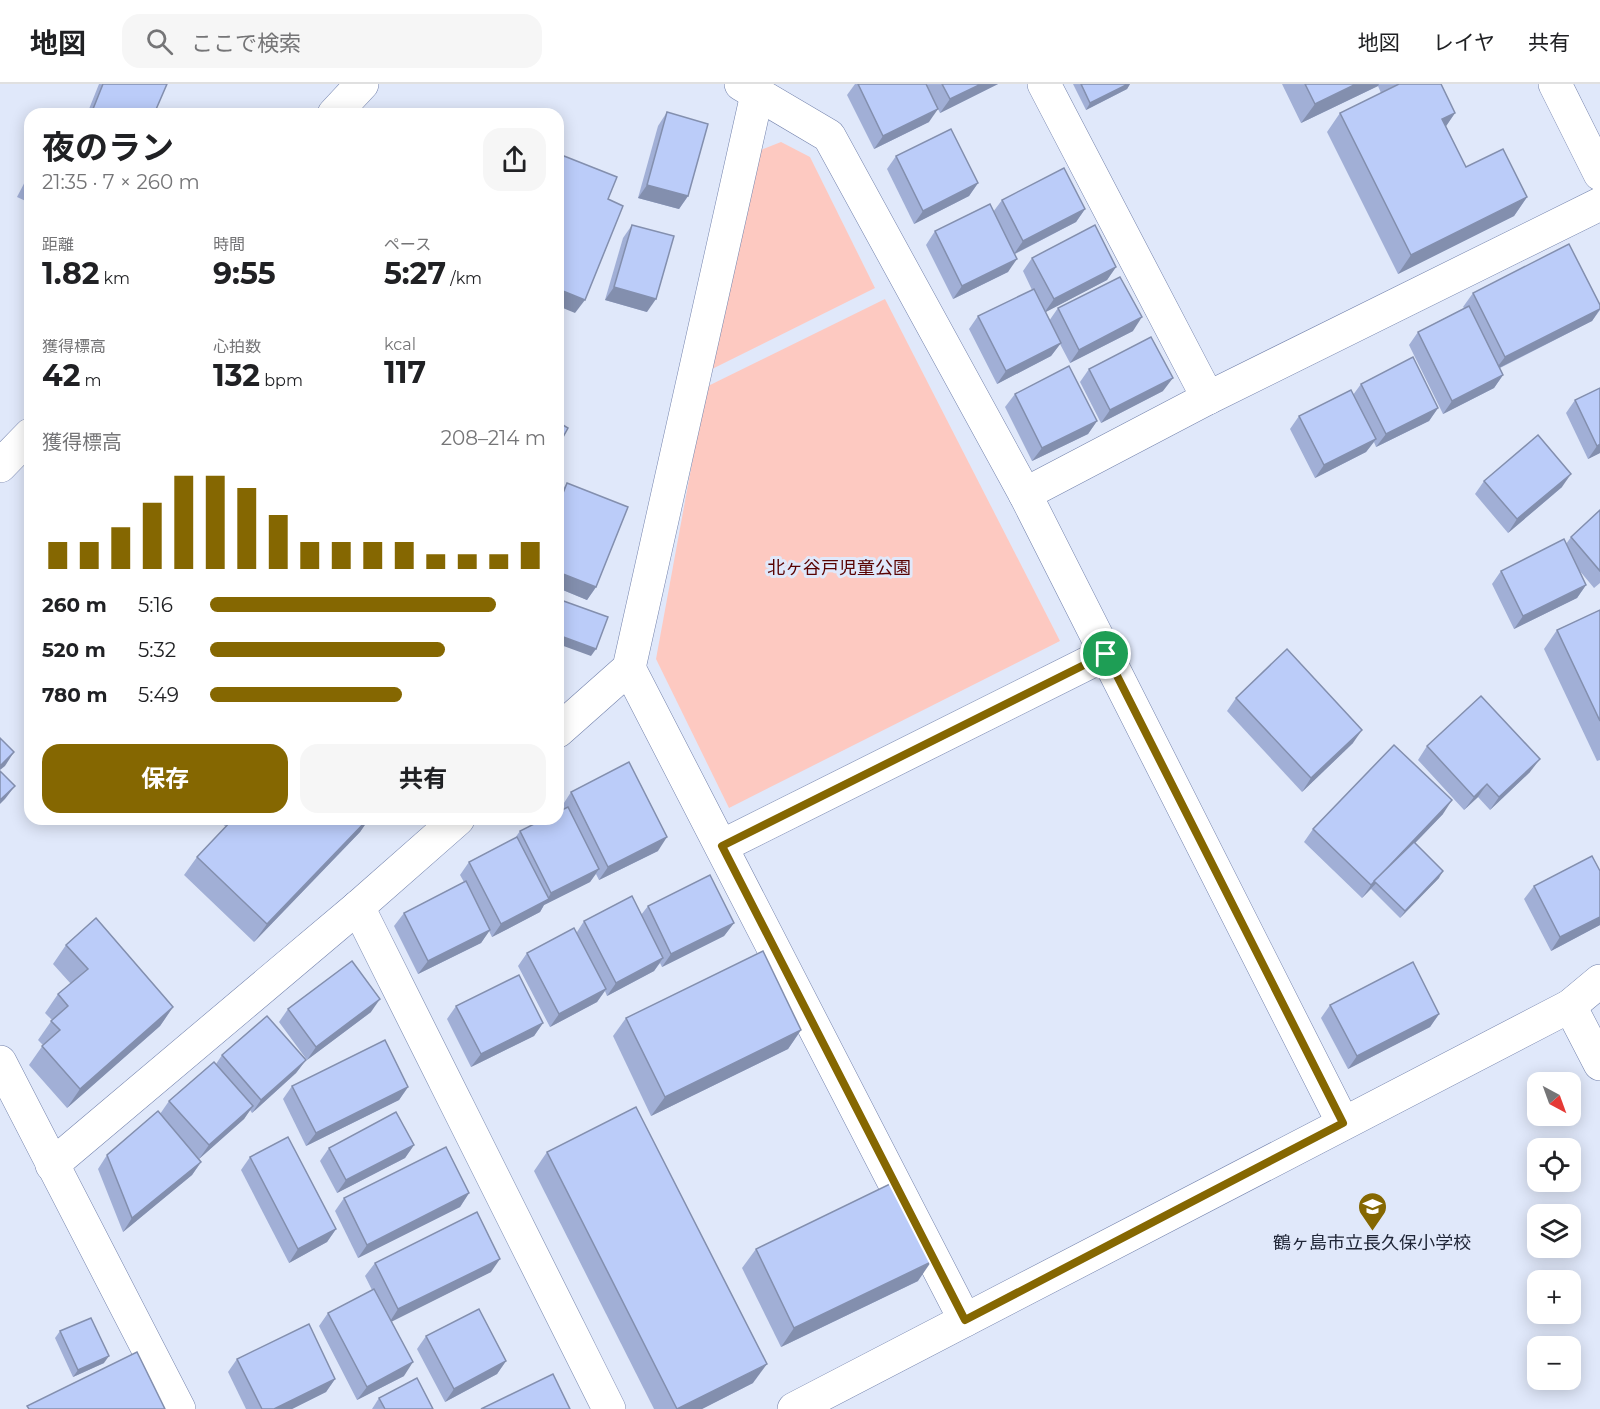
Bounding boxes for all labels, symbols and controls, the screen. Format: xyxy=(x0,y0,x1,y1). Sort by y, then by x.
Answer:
search box xyxy=(122,14,542,68)
icon: search xyxy=(143,25,176,58)
text: 地図 xyxy=(30,26,86,60)
text: ここで検索 xyxy=(191,30,301,57)
text: 地図 xyxy=(1358,30,1400,55)
text: レイヤ xyxy=(1433,30,1495,55)
text: 共有 xyxy=(1528,30,1570,55)
text: 夜のラン xyxy=(42,127,174,167)
button: share xyxy=(483,128,546,191)
text: 21:35 · 7 × 260 m xyxy=(42,170,200,194)
text: 距離 xyxy=(42,235,74,254)
text: 時間 xyxy=(213,235,245,254)
text: ペース xyxy=(384,235,431,254)
text: 1.82 xyxy=(42,255,99,292)
text: 9:55 xyxy=(213,255,276,292)
text: 5:27 xyxy=(384,255,446,292)
text: km xyxy=(99,269,130,288)
text: /km xyxy=(446,269,482,288)
text: kcal xyxy=(384,335,416,354)
text: 獲得標高 xyxy=(42,337,106,356)
text: 心拍数 xyxy=(213,337,261,356)
text: 117 xyxy=(384,354,426,391)
text: 42 xyxy=(42,357,80,394)
text: 132 xyxy=(213,357,260,394)
text: m xyxy=(80,371,102,390)
text: bpm xyxy=(260,371,303,390)
text: 208–214 m xyxy=(441,426,546,450)
text: 獲得標高 xyxy=(42,430,122,454)
park label: 北ヶ谷戸児童公園 xyxy=(767,557,911,579)
text: 260 m xyxy=(42,593,107,617)
text: 5:16 xyxy=(138,593,173,617)
pin xyxy=(1080,628,1131,679)
icon: arrive xyxy=(1089,637,1122,670)
text: 520 m xyxy=(42,638,106,662)
text: 5:32 xyxy=(138,638,176,662)
text: 780 m xyxy=(42,683,107,707)
text: 5:49 xyxy=(138,683,179,707)
button: 保存 xyxy=(42,744,288,813)
button: 共有 xyxy=(300,744,546,813)
north arrow xyxy=(1527,1072,1581,1126)
map controls xyxy=(1527,1072,1581,1390)
button: locate xyxy=(1527,1138,1581,1192)
school or university icon: 鶴ヶ島市立長久保小学校 xyxy=(1356,1190,1388,1232)
button: layers xyxy=(1527,1204,1581,1258)
place label: 鶴ヶ島市立長久保小学校 xyxy=(1273,1232,1471,1254)
button: + xyxy=(1527,1270,1581,1324)
button: − xyxy=(1527,1336,1581,1390)

